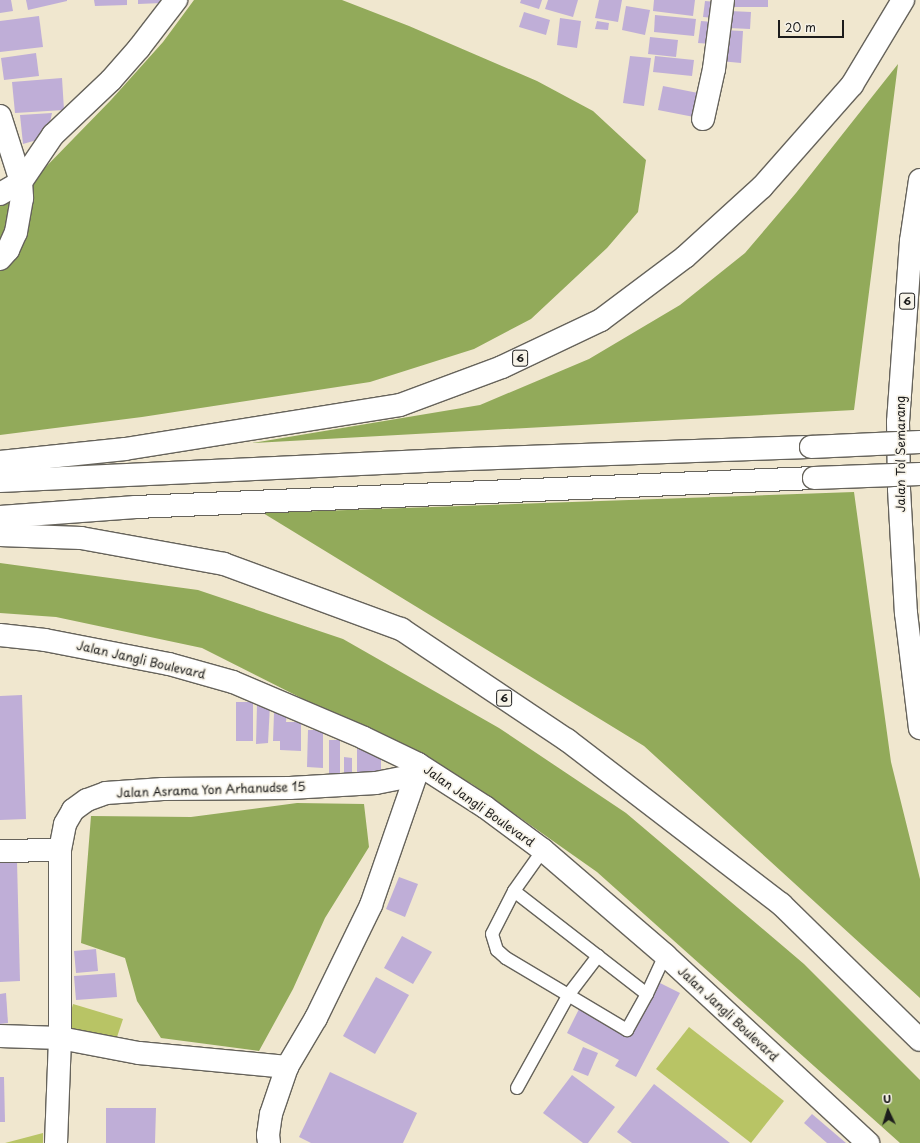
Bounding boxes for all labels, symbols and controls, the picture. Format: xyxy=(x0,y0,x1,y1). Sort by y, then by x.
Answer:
scale bar xyxy=(780,12,846,38)
text: 20 m xyxy=(785,18,816,36)
road number: 6 xyxy=(899,292,915,310)
road number: 6 xyxy=(512,349,528,367)
street label: Jalan Tol Semarang xyxy=(894,396,908,512)
street label: Jalan Jangli Boulevard xyxy=(75,638,207,682)
road number: 6 xyxy=(496,689,512,707)
street label: Jalan Jangli Boulevard xyxy=(420,762,538,850)
street label: Jalan Asrama Yon Arhanudse 15 xyxy=(115,779,307,801)
street label: Jalan Jangli Boulevard xyxy=(674,963,782,1065)
text: U xyxy=(882,1090,892,1107)
north arrow xyxy=(868,1091,908,1131)

